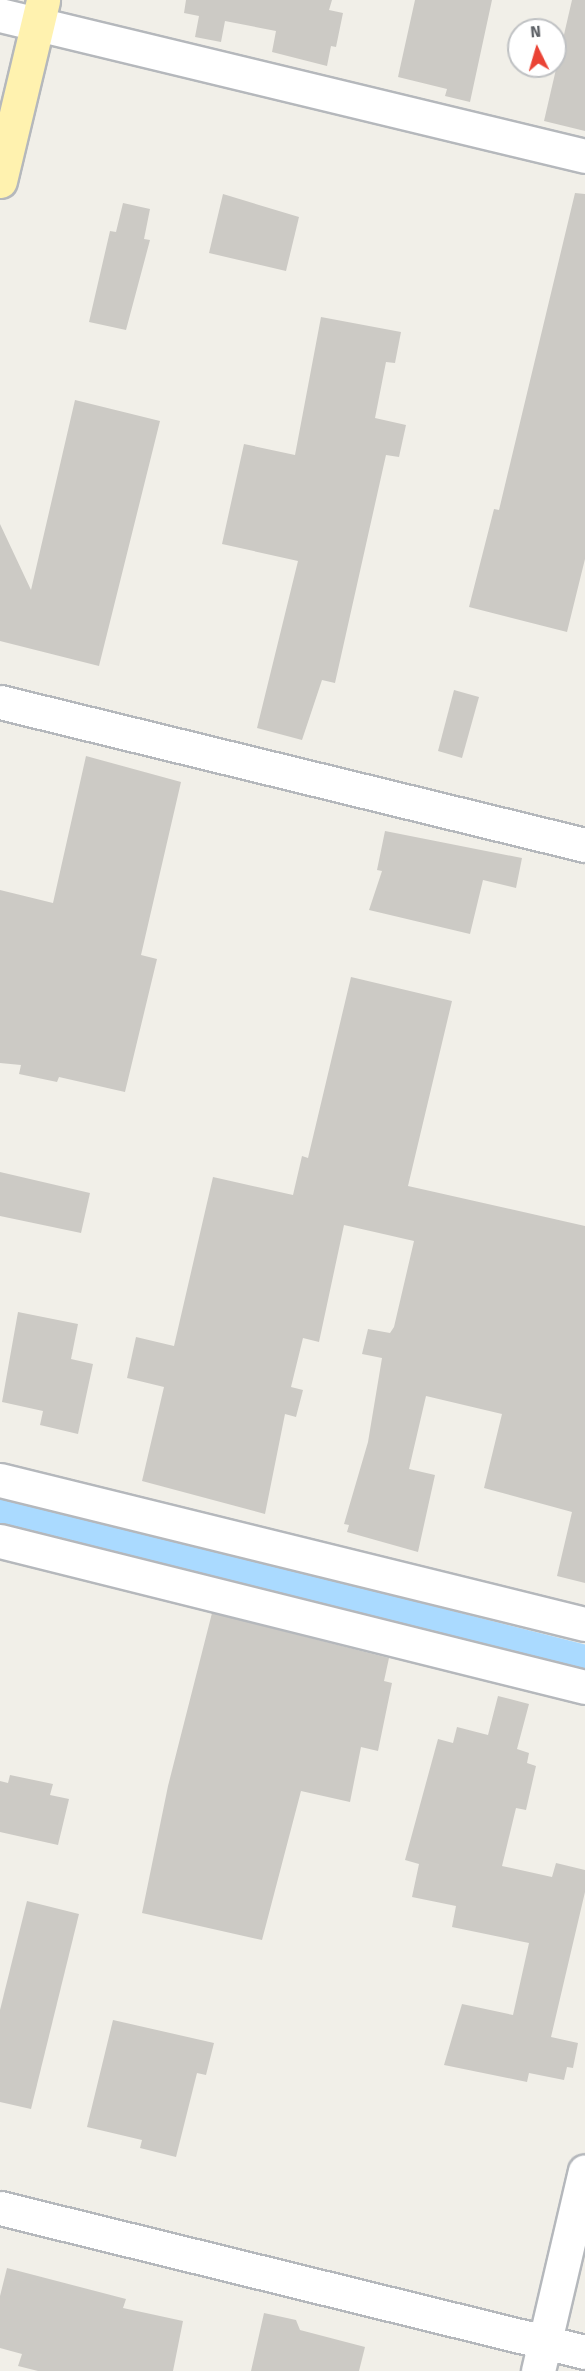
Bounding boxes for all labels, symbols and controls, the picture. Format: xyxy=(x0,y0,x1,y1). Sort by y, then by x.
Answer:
north arrow xyxy=(507,18,567,78)
text: N xyxy=(529,22,542,41)

